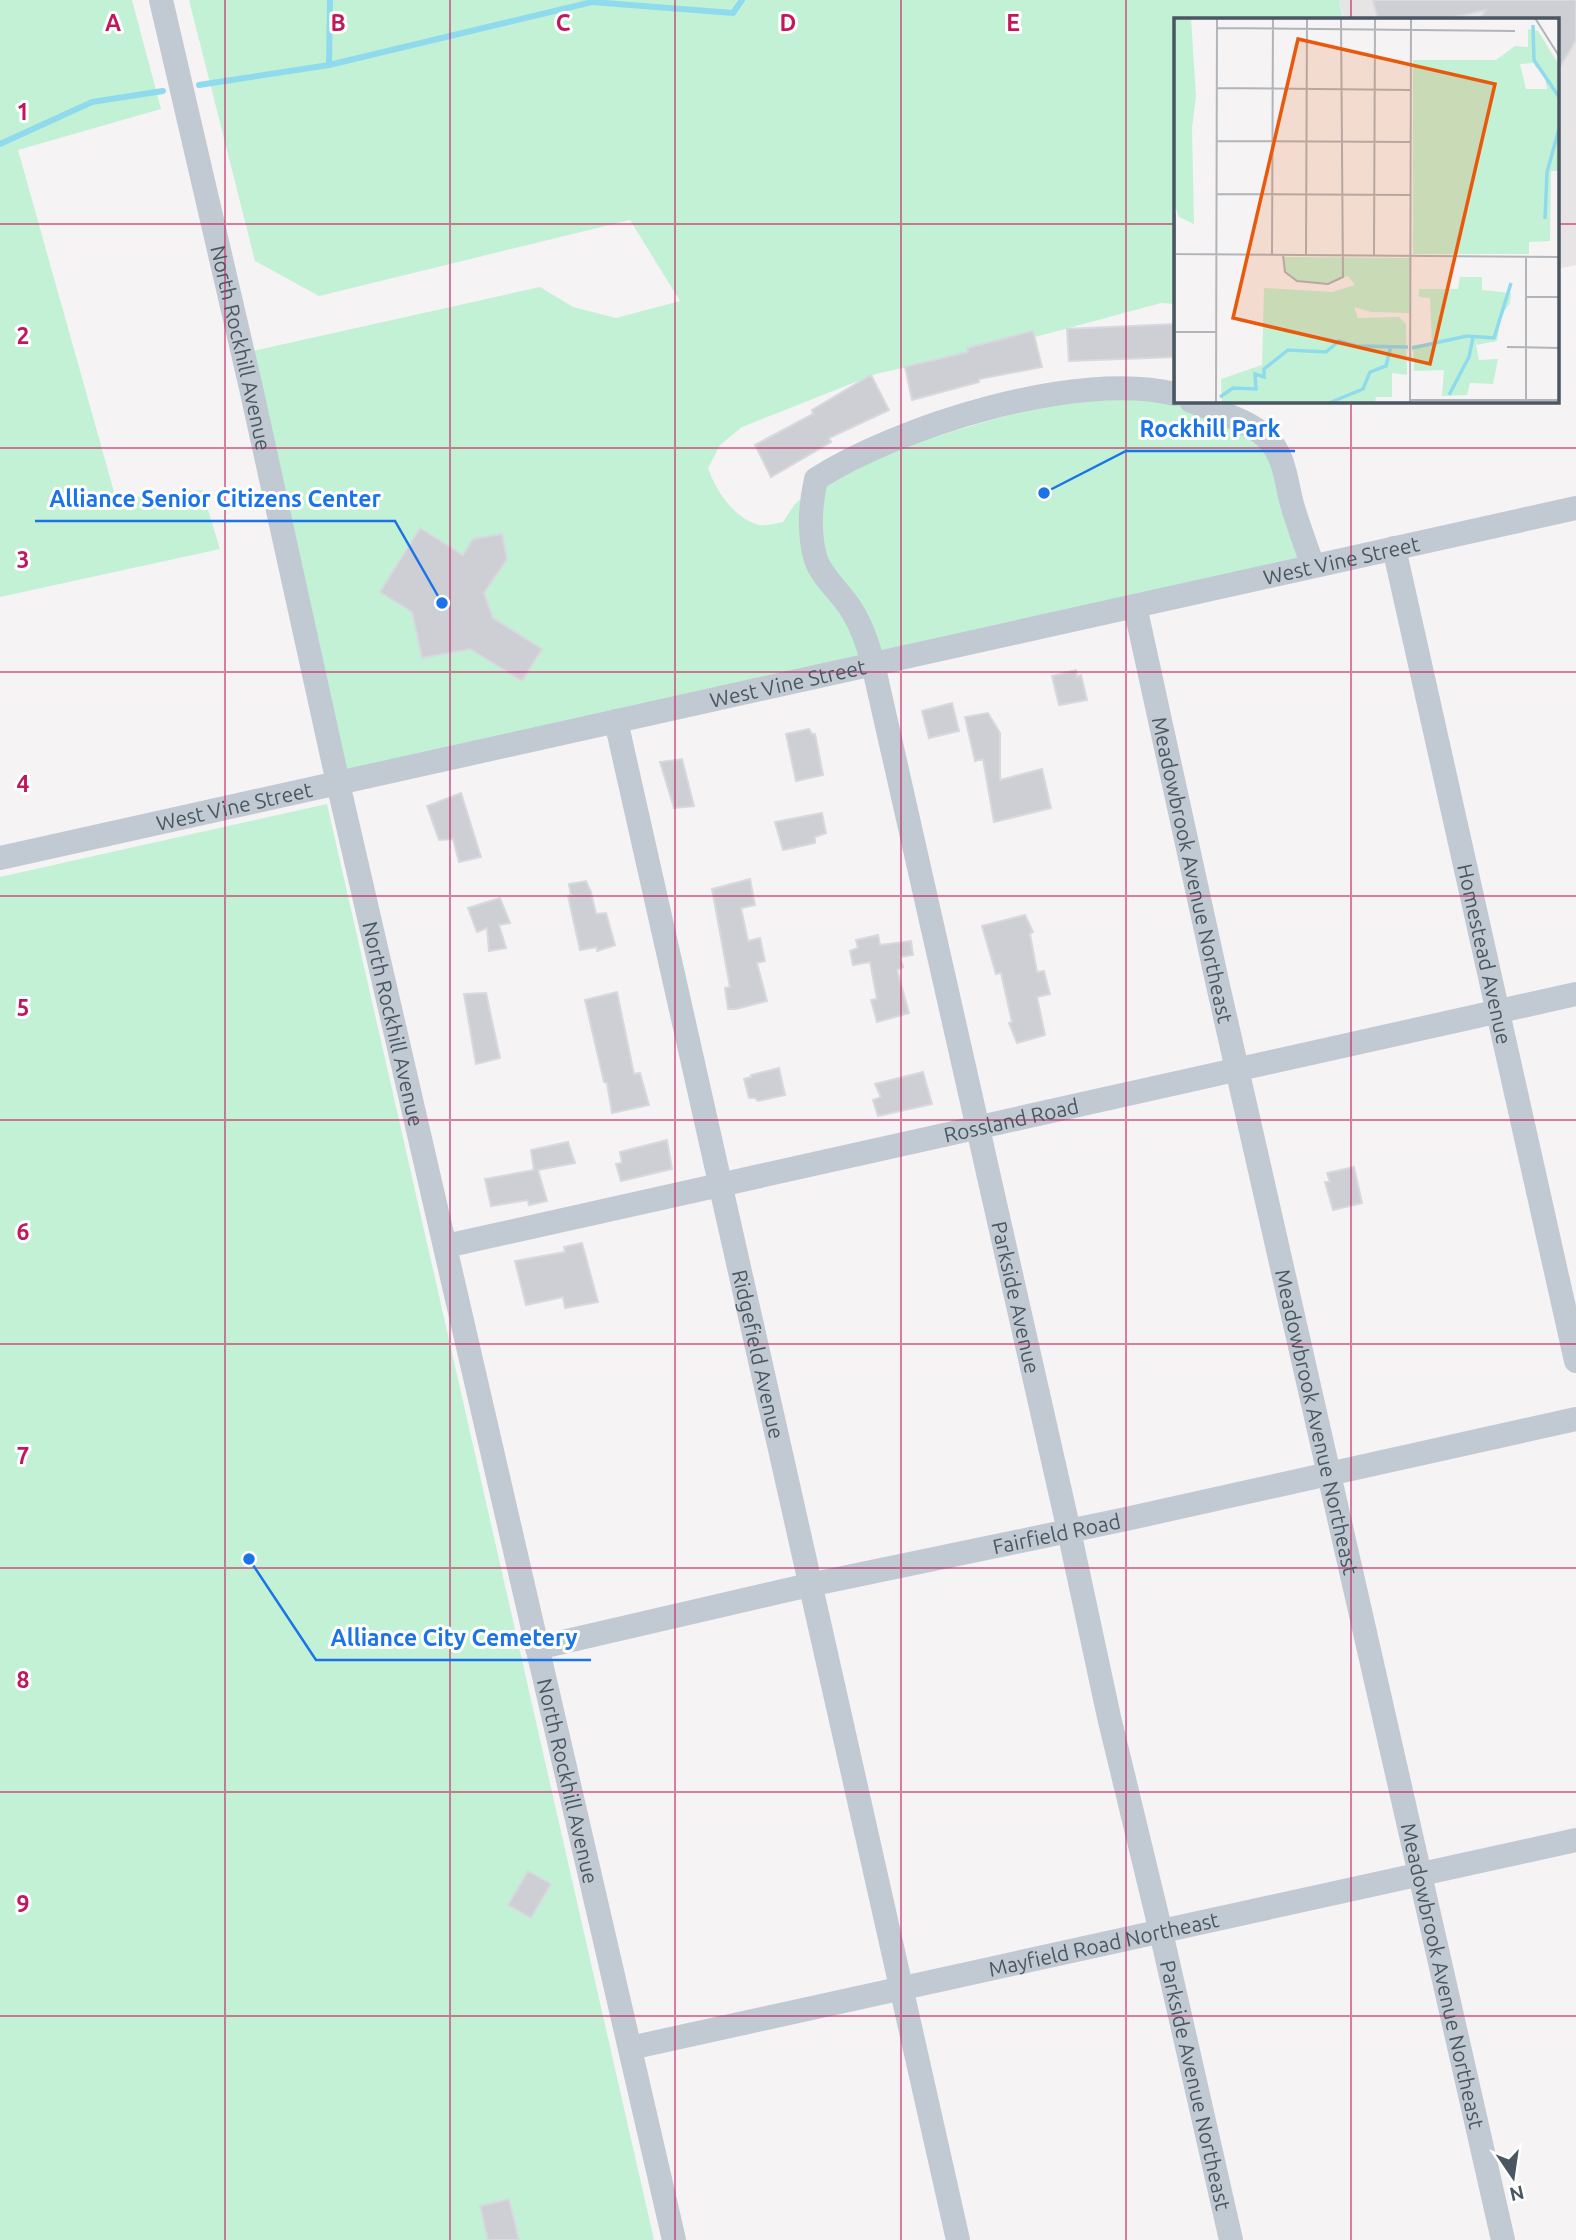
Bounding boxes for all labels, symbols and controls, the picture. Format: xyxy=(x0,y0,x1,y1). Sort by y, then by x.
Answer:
text: A xyxy=(105,10,121,35)
text: B xyxy=(330,10,346,35)
text: C xyxy=(556,10,571,35)
text: D xyxy=(780,10,796,35)
text: E xyxy=(1006,10,1020,35)
inset map xyxy=(1174,18,1558,402)
text: 1 xyxy=(17,99,29,124)
street label: North Rockhill Avenue xyxy=(206,243,276,453)
text: 2 xyxy=(17,323,29,348)
callout: Rockhill Park xyxy=(1126,407,1295,451)
text: Rockhill Park xyxy=(1140,416,1281,441)
callout: Alliance Senior Citizens Center xyxy=(35,477,395,521)
text: Alliance Senior Citizens Center xyxy=(49,486,381,511)
street label: West Vine Street xyxy=(1261,531,1422,589)
text: 3 xyxy=(17,547,29,572)
street label: West Vine Street xyxy=(708,654,868,712)
street label: Meadowbrook Avenue Northeast xyxy=(1148,714,1238,1025)
text: 4 xyxy=(17,771,30,796)
street label: West Vine Street xyxy=(154,777,315,835)
street label: Homestead Avenue xyxy=(1453,861,1517,1046)
street label: North Rockhill Avenue xyxy=(358,919,429,1129)
text: 5 xyxy=(17,995,29,1020)
street label: Rossland Road xyxy=(941,1093,1081,1147)
text: 6 xyxy=(17,1219,30,1244)
street label: Parkside Avenue xyxy=(987,1219,1045,1376)
street label: Ridgefield Avenue xyxy=(728,1267,789,1441)
street label: Meadowbrook Avenue Northeast xyxy=(1271,1267,1363,1577)
text: 7 xyxy=(17,1443,29,1468)
street label: Fairfield Road xyxy=(990,1508,1123,1558)
callout: Alliance City Cemetery xyxy=(316,1616,591,1660)
text: Alliance City Cemetery xyxy=(331,1625,577,1650)
text: 8 xyxy=(17,1667,29,1692)
street label: North Rockhill Avenue xyxy=(533,1676,603,1886)
street label: Meadowbrook Avenue Northeast xyxy=(1397,1821,1489,2131)
text: 9 xyxy=(17,1891,29,1916)
street label: Mayfield Road Northeast xyxy=(986,1907,1221,1981)
street label: Parkside Avenue Northeast xyxy=(1156,1958,1236,2212)
north arrow xyxy=(1478,2142,1548,2212)
text: N xyxy=(1507,2181,1526,2206)

